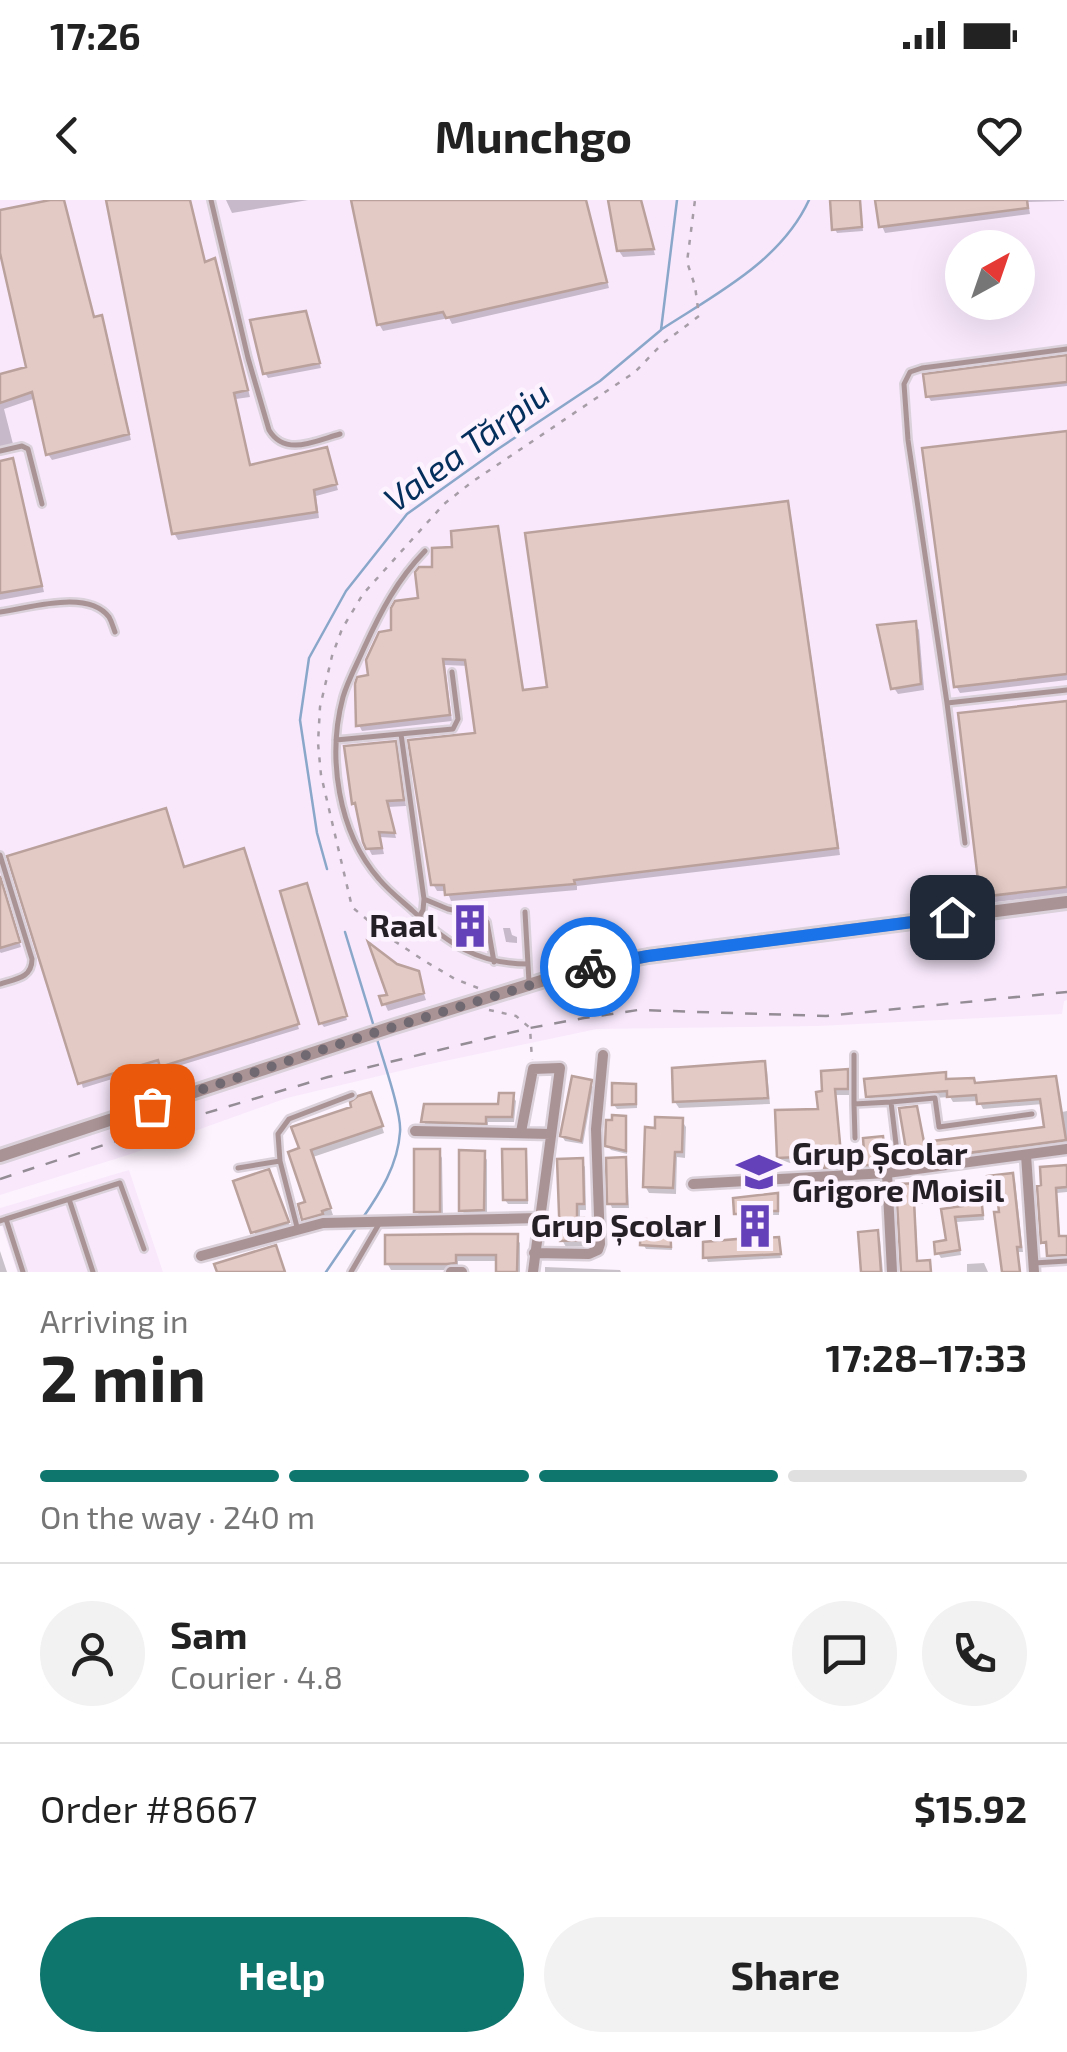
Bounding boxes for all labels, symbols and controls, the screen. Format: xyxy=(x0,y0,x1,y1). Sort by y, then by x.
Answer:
text: 17:26 xyxy=(50,12,141,58)
icon: back xyxy=(40,108,95,163)
text: Munchgo xyxy=(435,108,632,162)
icon: heart xyxy=(972,108,1027,163)
north arrow xyxy=(945,230,1035,320)
map controls xyxy=(945,230,1035,320)
water label: Valea Tărpiu xyxy=(375,371,557,520)
pin xyxy=(910,875,995,960)
icon: home xyxy=(925,890,980,945)
building icon: Raal xyxy=(446,902,494,950)
place label: Raal xyxy=(369,905,437,943)
courier xyxy=(540,917,640,1017)
icon: bike xyxy=(563,940,618,995)
pin xyxy=(110,1064,195,1149)
icon: bag xyxy=(125,1079,180,1134)
place label: Grup Școlar Grigore Moisil xyxy=(792,1133,1005,1208)
school or university icon: Grup Școlar Grigore Moisil xyxy=(735,1148,783,1196)
building icon: Grup Școlar I xyxy=(731,1202,779,1250)
place label: Grup Școlar I xyxy=(531,1205,722,1246)
text: Arriving in xyxy=(40,1301,189,1339)
text: 17:28–17:33 xyxy=(826,1334,1027,1380)
text: 2 min xyxy=(40,1337,206,1415)
text: On the way · 240 m xyxy=(40,1497,315,1535)
button: person xyxy=(40,1601,145,1706)
button: chat xyxy=(792,1601,897,1706)
button: phone xyxy=(922,1601,1027,1706)
text: Sam xyxy=(170,1611,247,1657)
text: Courier · 4.8 xyxy=(170,1657,343,1695)
text: Order #8667 xyxy=(40,1785,257,1831)
text: $15.92 xyxy=(914,1785,1027,1831)
button: Help xyxy=(40,1917,524,2032)
button: Share xyxy=(544,1917,1027,2032)

